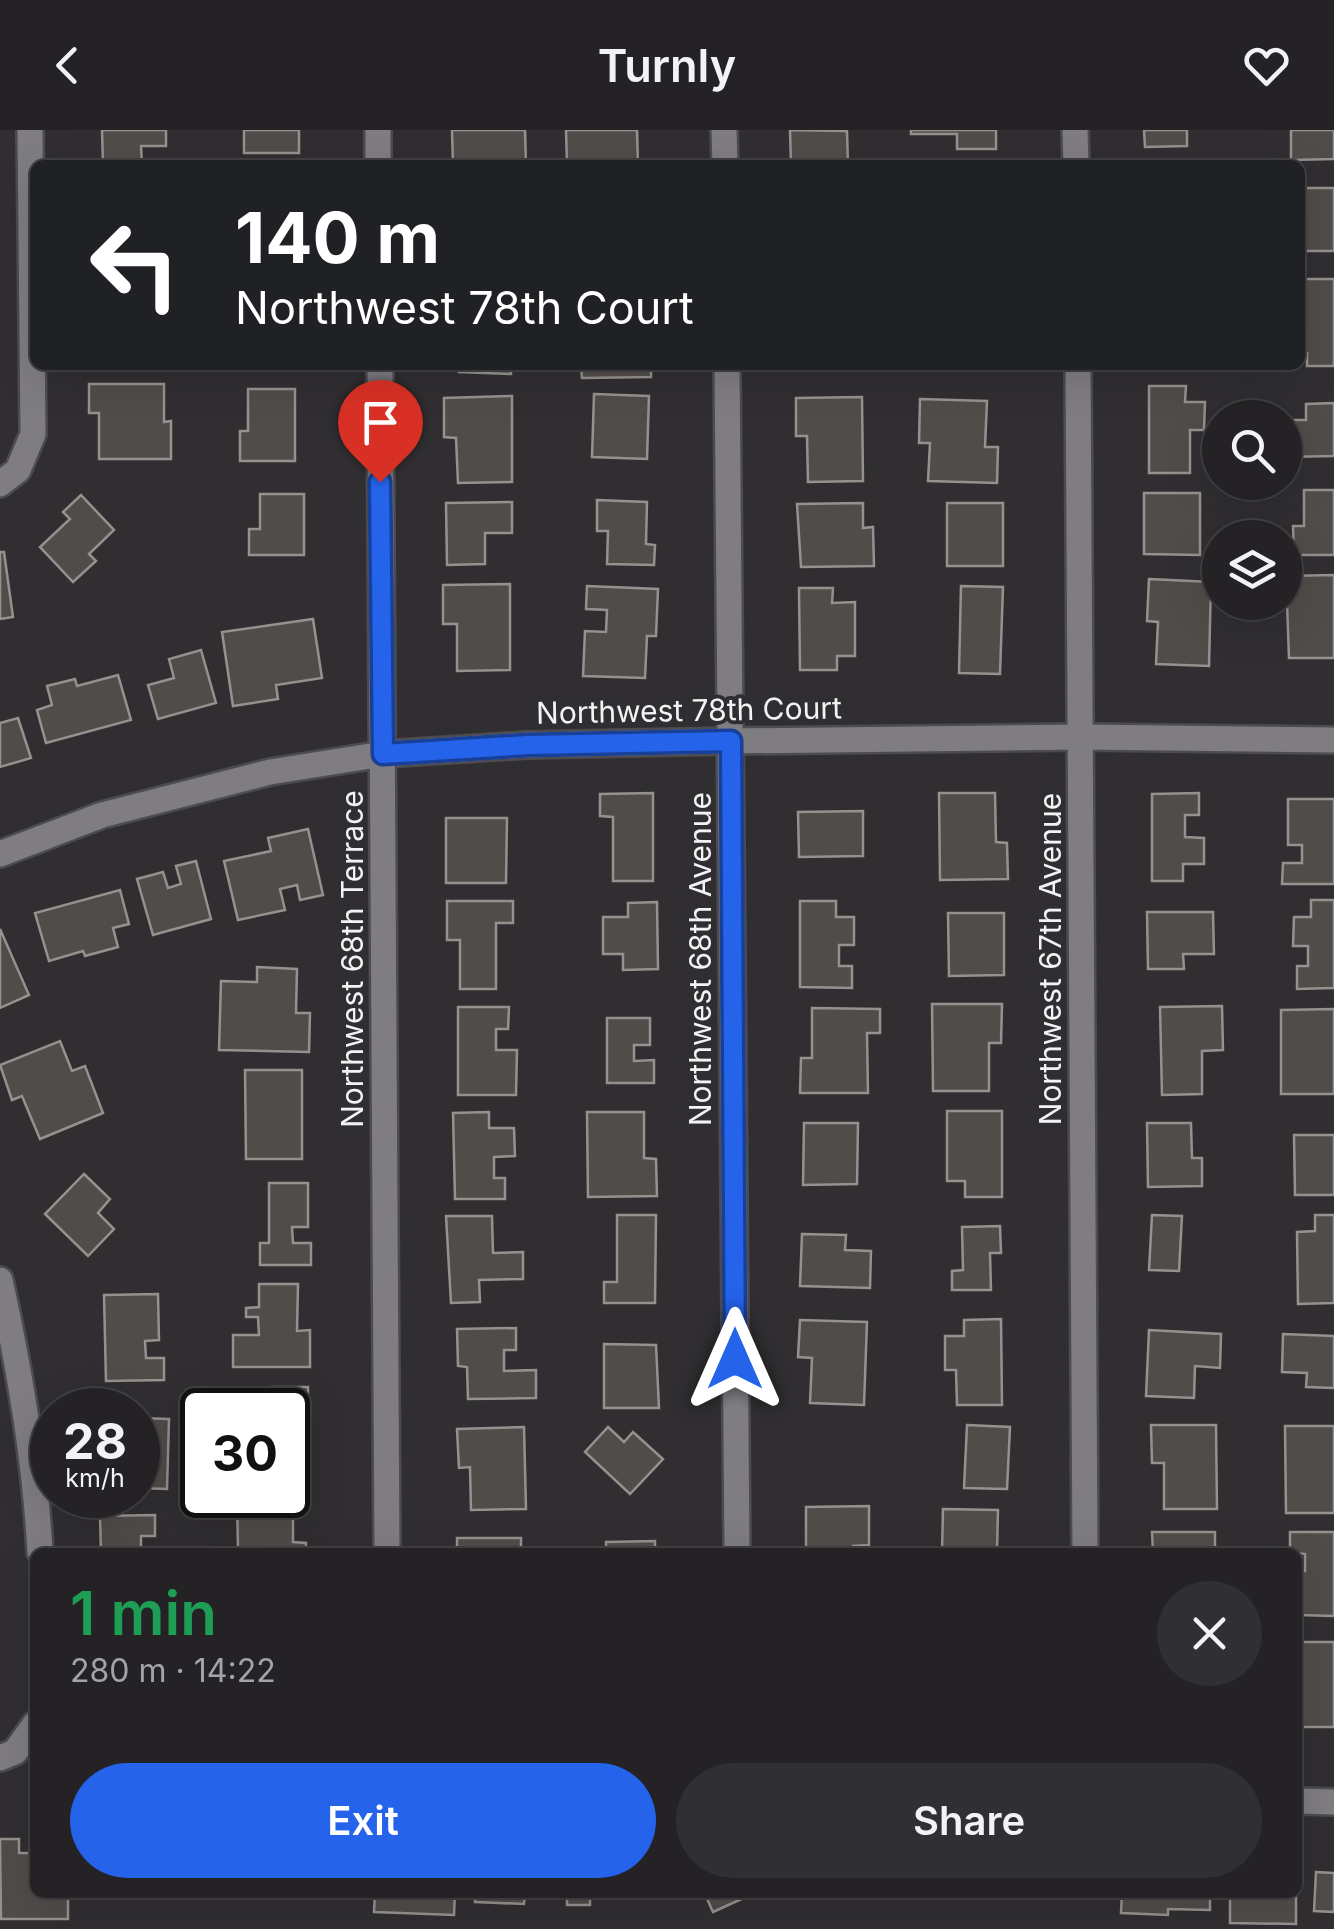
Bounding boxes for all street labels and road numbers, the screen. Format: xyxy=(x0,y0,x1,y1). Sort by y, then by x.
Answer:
street label: Northwest 78th Court xyxy=(536,689,842,731)
street label: Northwest 68th Terrace xyxy=(334,790,370,1128)
street label: Northwest 68th Avenue xyxy=(682,792,718,1126)
street label: Northwest 67th Avenue xyxy=(1032,793,1068,1125)

